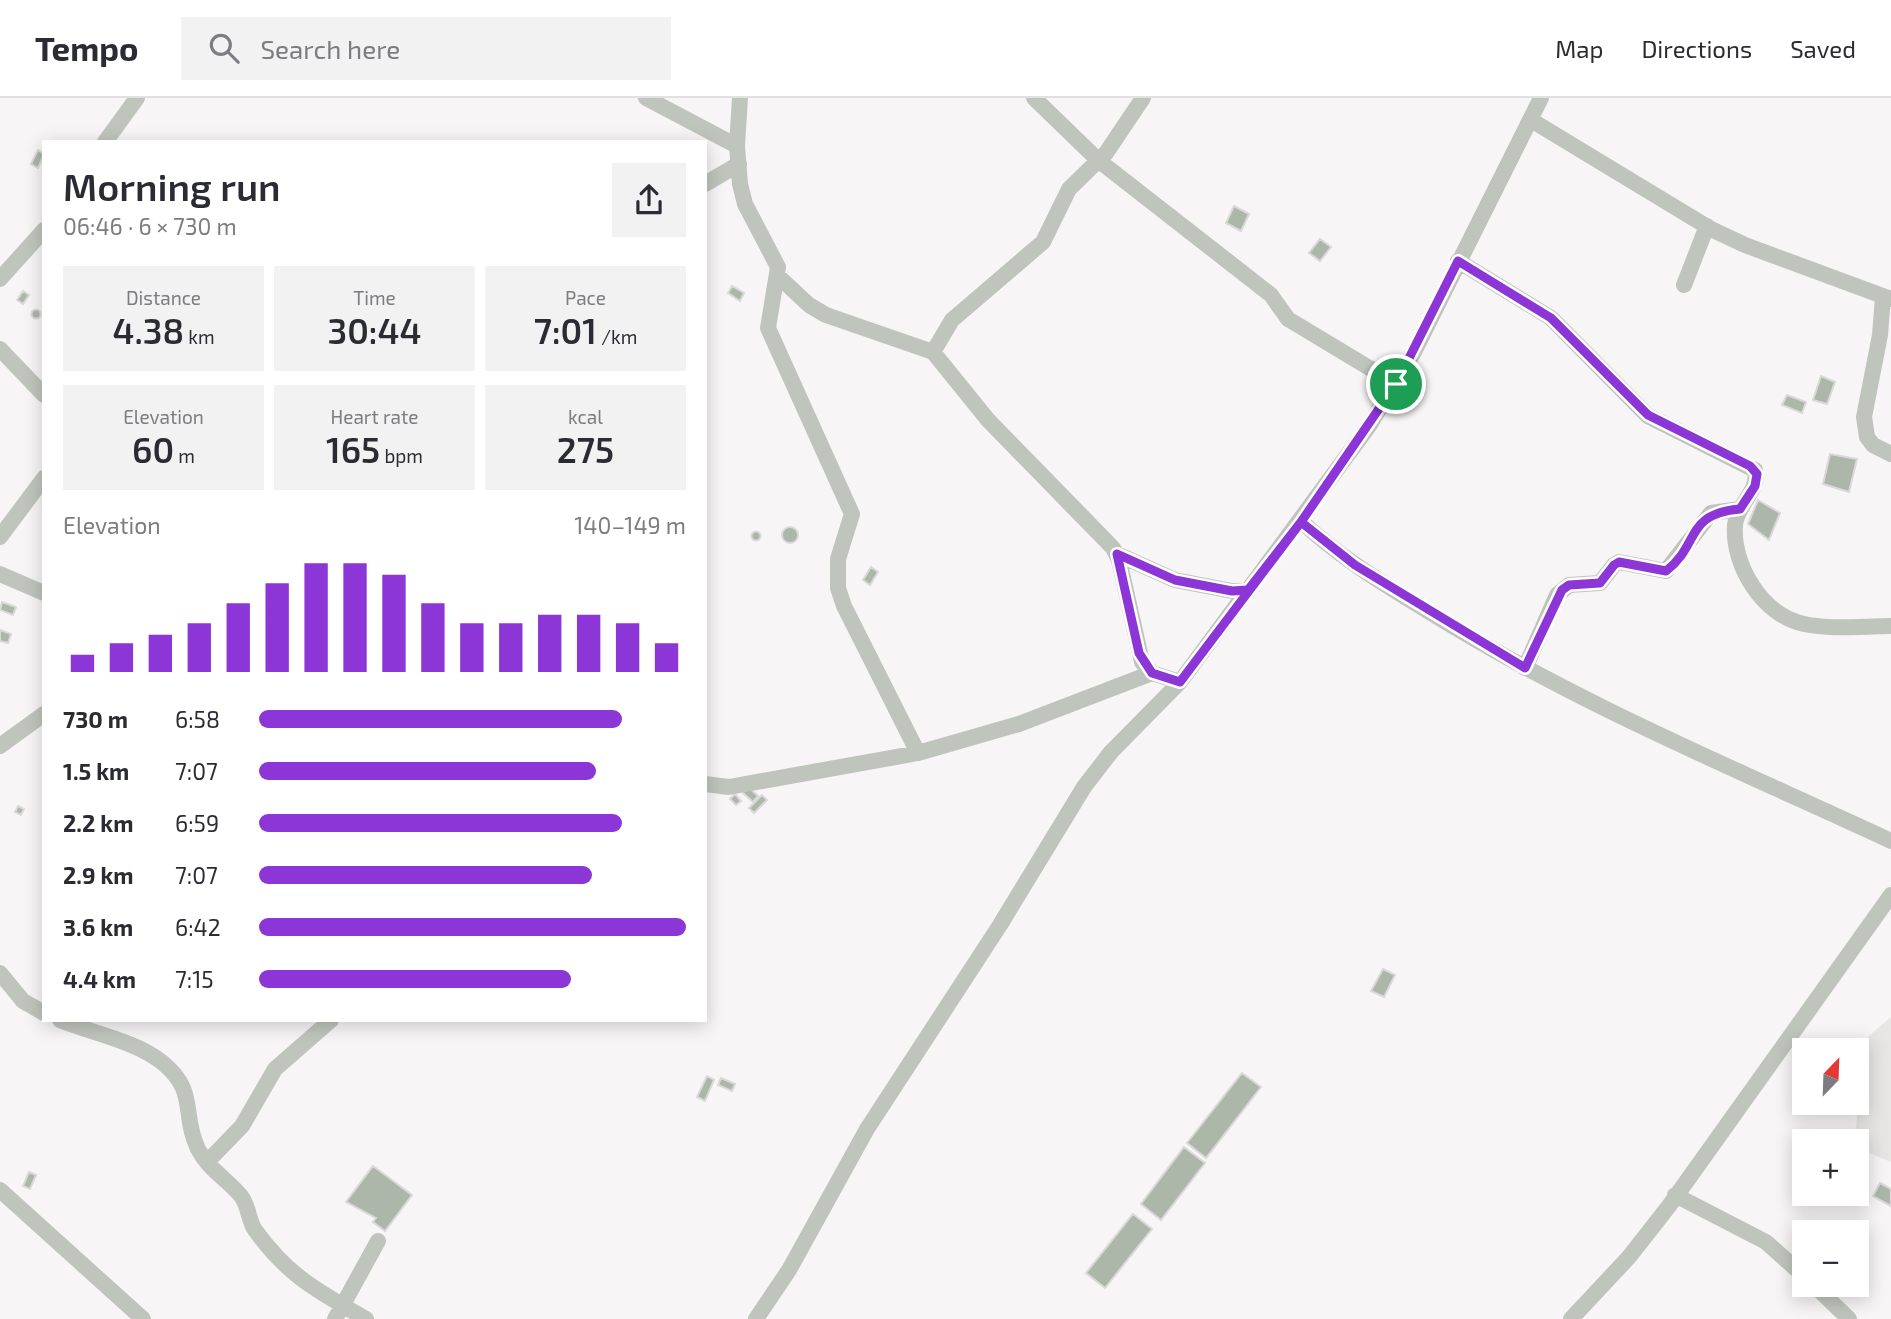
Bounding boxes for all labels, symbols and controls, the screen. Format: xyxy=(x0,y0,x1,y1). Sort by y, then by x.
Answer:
search box xyxy=(181,17,671,80)
text: Tempo xyxy=(35,28,139,68)
icon: search xyxy=(205,29,243,67)
text: Search here xyxy=(261,33,400,64)
text: Map xyxy=(1555,34,1603,63)
text: Directions xyxy=(1641,34,1752,63)
text: Saved xyxy=(1790,34,1856,63)
text: Morning run xyxy=(63,163,281,209)
button: share xyxy=(612,163,686,237)
text: 06:46 · 6 × 730 m xyxy=(63,212,237,240)
text: Distance xyxy=(126,286,201,309)
text: Time xyxy=(353,286,396,309)
text: Pace xyxy=(565,286,606,309)
text: 4.38 xyxy=(112,309,184,351)
text: 30:44 xyxy=(328,309,421,351)
text: 7:01 xyxy=(534,309,597,351)
text: km xyxy=(184,325,215,348)
text: /km xyxy=(597,325,637,348)
pin xyxy=(1366,354,1426,414)
icon: arrive xyxy=(1377,365,1415,403)
text: Elevation xyxy=(123,405,204,428)
text: Heart rate xyxy=(331,405,418,428)
text: kcal xyxy=(568,405,603,428)
text: 60 xyxy=(132,428,174,470)
text: 165 xyxy=(326,428,380,470)
text: 275 xyxy=(557,428,614,470)
text: m xyxy=(174,444,195,467)
text: bpm xyxy=(380,444,423,467)
text: Elevation xyxy=(63,511,161,539)
text: 140–149 m xyxy=(574,511,686,539)
text: 730 m xyxy=(63,705,128,733)
text: 6:58 xyxy=(175,705,220,733)
text: 1.5 km xyxy=(63,757,129,785)
text: 7:07 xyxy=(175,757,218,785)
text: 2.2 km xyxy=(63,809,133,837)
text: 6:59 xyxy=(175,809,219,837)
text: 2.9 km xyxy=(63,861,134,889)
text: 7:07 xyxy=(175,861,218,889)
text: 3.6 km xyxy=(63,913,133,941)
text: 6:42 xyxy=(175,913,221,941)
text: 4.4 km xyxy=(63,965,136,993)
text: 7:15 xyxy=(175,965,214,993)
north arrow xyxy=(1792,1038,1869,1115)
map controls xyxy=(1792,1038,1869,1297)
button: + xyxy=(1792,1129,1869,1206)
button: − xyxy=(1792,1220,1869,1297)

